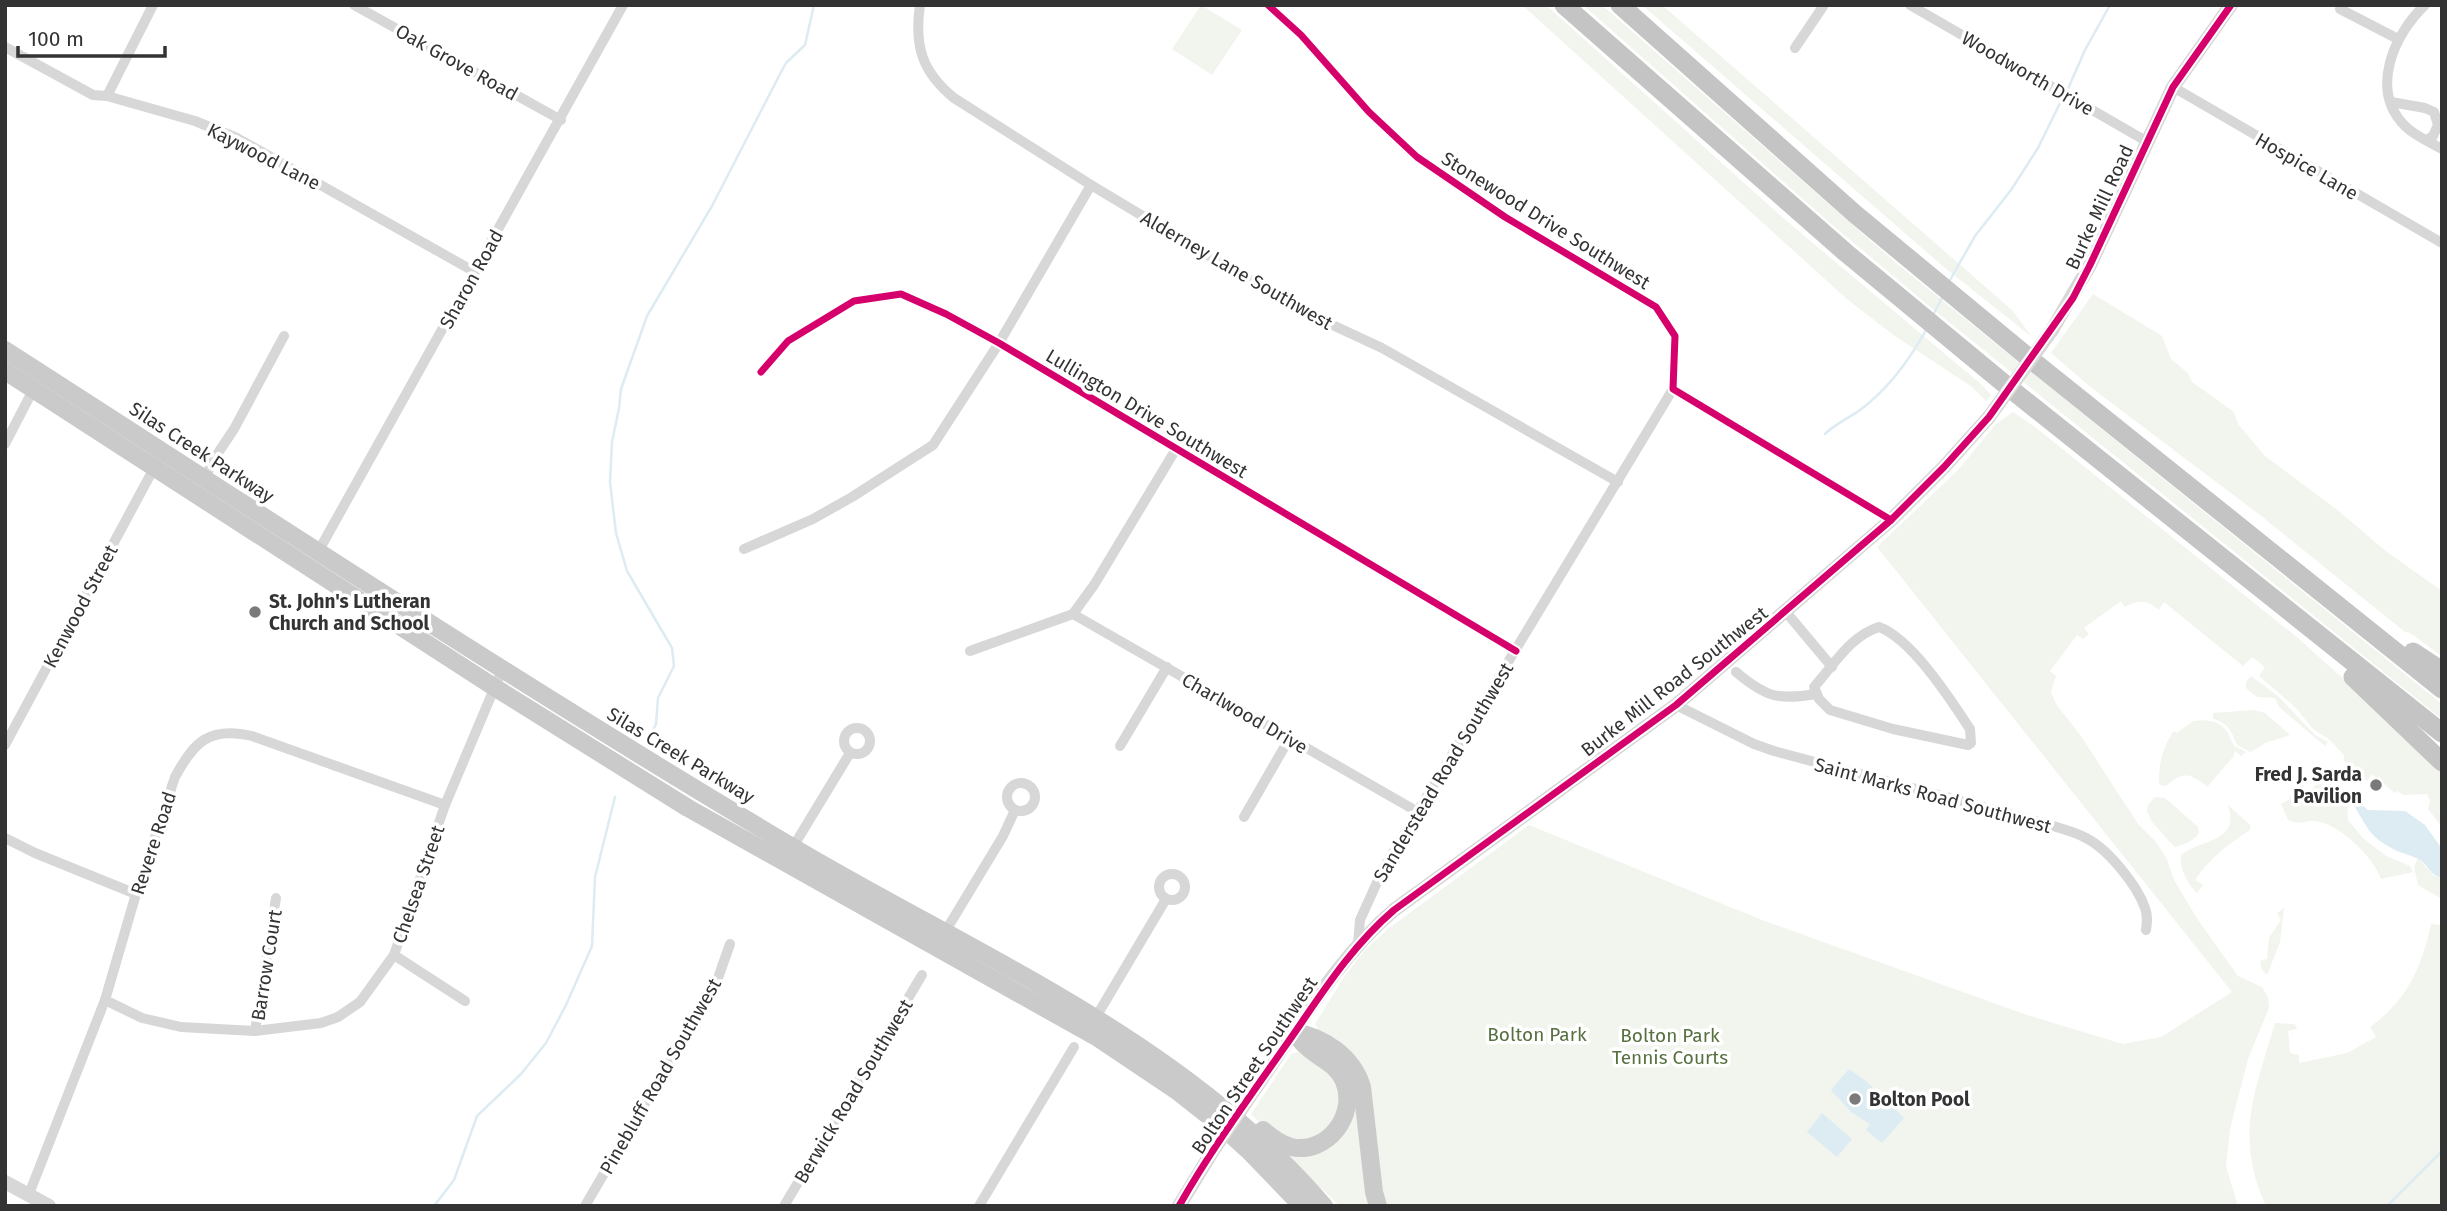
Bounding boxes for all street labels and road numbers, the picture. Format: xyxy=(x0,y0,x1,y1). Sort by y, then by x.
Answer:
street label: Oak Grove Road xyxy=(392,19,522,106)
street label: Woodworth Drive xyxy=(1958,26,2098,121)
street label: Kaywood Lane xyxy=(203,118,324,195)
street label: Hospice Lane xyxy=(2251,128,2362,205)
street label: Burke Mill Road xyxy=(2061,141,2138,273)
street label: Stonewood Drive Southwest xyxy=(1437,147,1654,294)
street label: Alderney Lane Southwest xyxy=(1137,206,1337,335)
street label: Sharon Road xyxy=(435,226,508,333)
street label: Lullington Drive Southwest xyxy=(1042,344,1252,483)
street label: Silas Creek Parkway xyxy=(125,397,279,508)
street label: Kenwood Street xyxy=(38,541,123,672)
street label: Burke Mill Road Southwest xyxy=(1577,601,1772,761)
street label: Sanderstead Road Southwest xyxy=(1369,658,1518,886)
street label: Charlwood Drive xyxy=(1178,668,1312,759)
street label: Silas Creek Parkway xyxy=(603,702,759,809)
street label: Saint Marks Road Southwest xyxy=(1812,753,2054,838)
street label: Revere Road xyxy=(126,789,181,898)
street label: Chelsea Street xyxy=(388,822,449,946)
street label: Barrow Court xyxy=(246,908,287,1022)
street label: Bolton Street Southwest xyxy=(1186,972,1322,1158)
street label: Pinebluff Road Southwest xyxy=(595,974,726,1178)
street label: Berwick Road Southwest xyxy=(789,995,918,1188)

